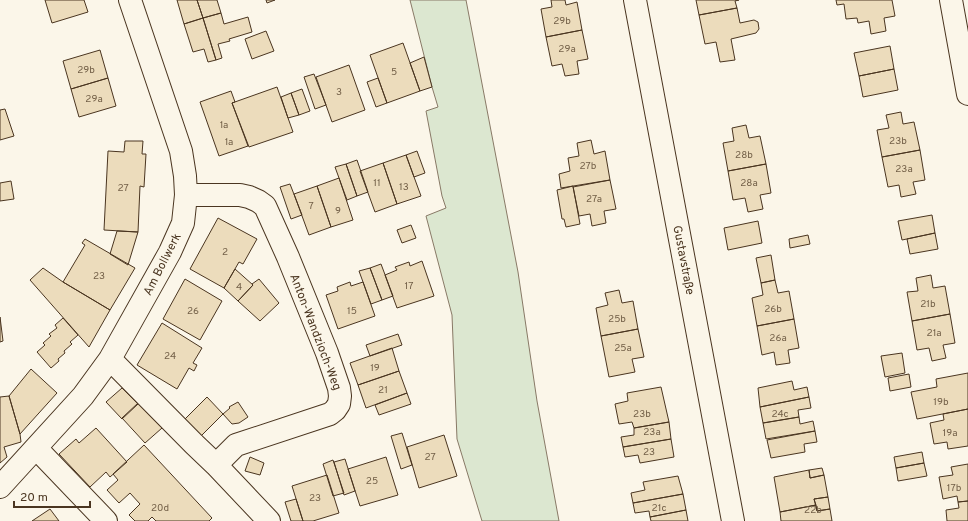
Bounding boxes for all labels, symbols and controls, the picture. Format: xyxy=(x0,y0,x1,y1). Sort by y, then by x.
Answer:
house number: 29b xyxy=(553,15,571,28)
house number: 29a xyxy=(558,43,576,56)
house number: 29b xyxy=(77,64,95,77)
house number: 5 xyxy=(391,66,397,79)
house number: 3 xyxy=(336,86,342,99)
house number: 29a xyxy=(85,93,103,106)
house number: 1a xyxy=(220,119,228,132)
house number: 23b xyxy=(889,135,907,148)
house number: 1a xyxy=(225,136,233,149)
house number: 28b xyxy=(735,149,753,162)
house number: 27b xyxy=(580,160,597,173)
house number: 23a xyxy=(895,163,913,176)
house number: 11 xyxy=(373,177,381,190)
house number: 28a xyxy=(740,177,758,190)
house number: 13 xyxy=(399,181,409,194)
house number: 27 xyxy=(117,182,129,195)
house number: 27a xyxy=(586,193,602,206)
house number: 7 xyxy=(308,200,314,213)
house number: 9 xyxy=(335,205,341,218)
street label: Gustavstraße xyxy=(668,224,698,296)
street label: Am Bollwerk xyxy=(140,230,185,298)
house number: 2 xyxy=(222,246,228,259)
house number: 23 xyxy=(93,270,105,283)
street label: Anton-Wandzioch-Weg xyxy=(285,272,345,393)
house number: 17 xyxy=(405,280,413,293)
house number: 4 xyxy=(236,281,242,294)
house number: 21b xyxy=(920,298,936,311)
house number: 26b xyxy=(764,303,782,316)
house number: 26 xyxy=(187,305,199,318)
house number: 15 xyxy=(347,305,357,318)
house number: 25b xyxy=(608,313,626,326)
house number: 21a xyxy=(927,327,941,340)
house number: 26a xyxy=(769,332,787,345)
house number: 25a xyxy=(614,342,632,355)
house number: 24 xyxy=(164,350,176,363)
house number: 19 xyxy=(370,362,380,375)
house number: 21 xyxy=(378,384,388,397)
house number: 19b xyxy=(933,396,949,409)
house number: 23b xyxy=(633,408,651,421)
house number: 24c xyxy=(771,408,789,421)
house number: 23a xyxy=(643,426,661,439)
house number: 19a xyxy=(943,427,957,440)
house number: 23 xyxy=(643,446,655,459)
house number: 27 xyxy=(424,451,436,464)
house number: 25 xyxy=(366,475,378,488)
house number: 17b xyxy=(947,482,962,495)
scale bar xyxy=(14,483,90,509)
text: 20 m xyxy=(20,490,48,506)
house number: 23 xyxy=(309,492,321,505)
house number: 20d xyxy=(151,502,169,515)
house number: 21c xyxy=(652,502,666,515)
house number: 22b xyxy=(804,504,822,517)

